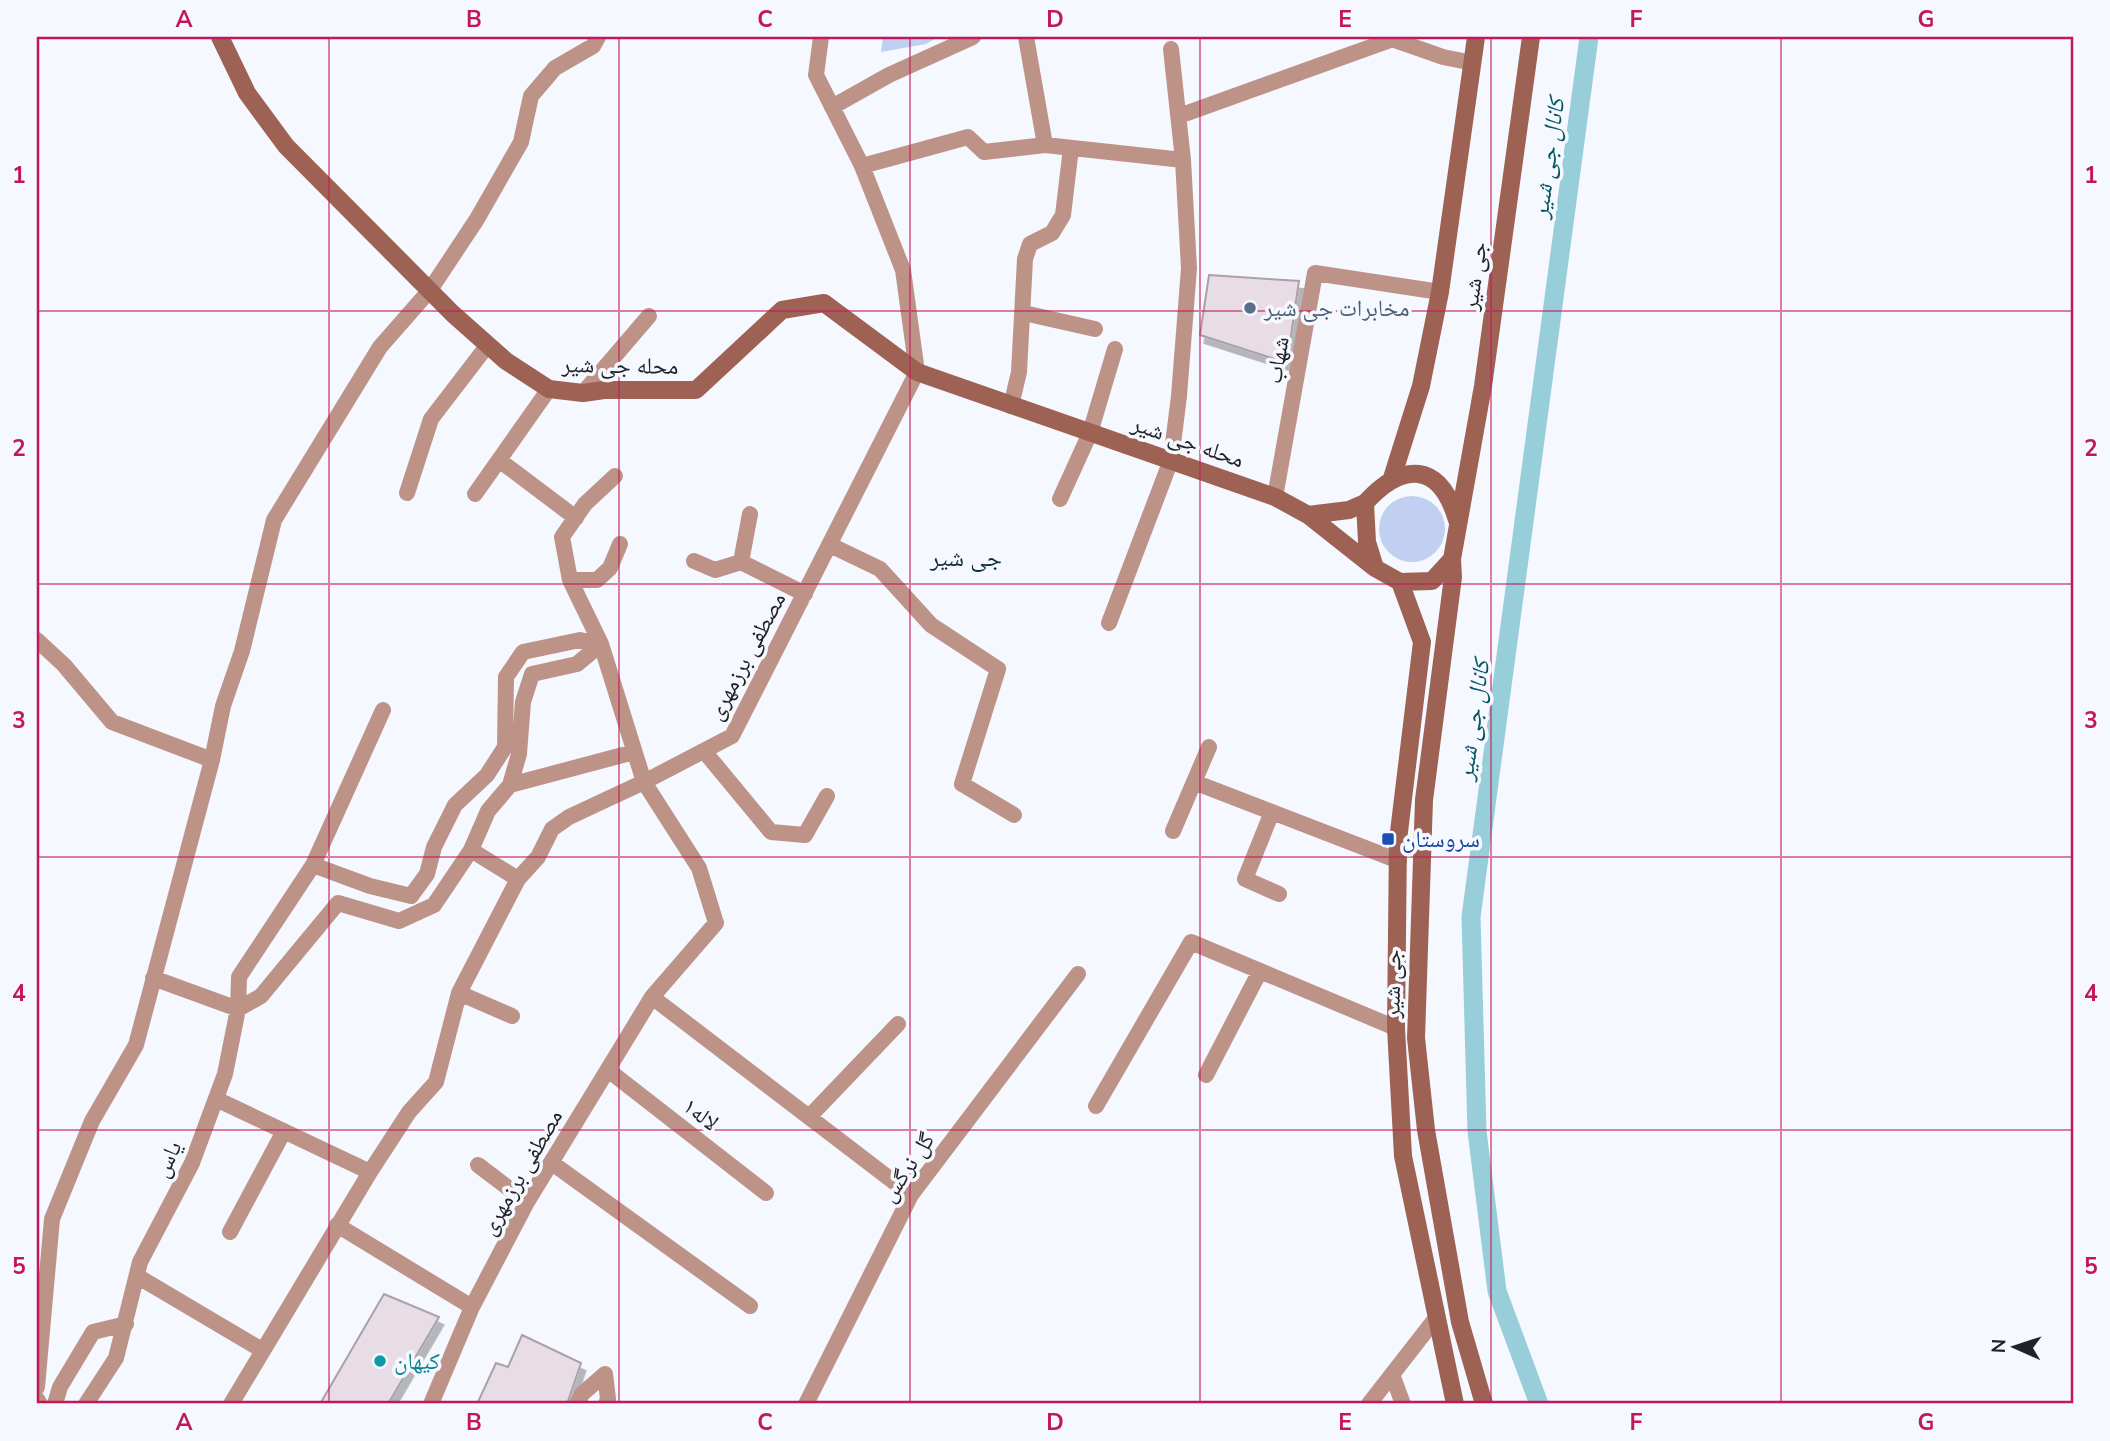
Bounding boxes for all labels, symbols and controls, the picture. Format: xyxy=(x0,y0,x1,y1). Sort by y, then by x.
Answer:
text: A xyxy=(175,4,193,35)
text: B xyxy=(466,4,482,35)
text: C xyxy=(757,4,773,35)
text: D xyxy=(1046,4,1064,35)
text: E xyxy=(1338,4,1352,35)
text: F xyxy=(1630,4,1643,35)
text: G xyxy=(1918,4,1934,35)
water label: کانال جی شیر xyxy=(1523,92,1573,222)
text: 1 xyxy=(12,160,26,191)
text: 1 xyxy=(2084,160,2098,191)
street label: جی شیر xyxy=(1454,240,1495,313)
place label: مخابرات جی شیر xyxy=(1263,293,1409,324)
marker: مخابرات جی شیر xyxy=(1242,300,1258,316)
street label: شهاب xyxy=(1258,334,1297,386)
street label: محله جی شیر xyxy=(560,349,679,382)
street label: محله جی شیر xyxy=(1127,407,1248,475)
text: 2 xyxy=(12,433,26,464)
text: 2 xyxy=(2084,433,2098,464)
district label: جی شیر xyxy=(929,542,1002,574)
street label: مصطفی برزمهری xyxy=(700,587,793,726)
water label: کانال جی شیر xyxy=(1448,654,1498,784)
text: 3 xyxy=(12,705,26,736)
text: 3 xyxy=(2084,705,2098,736)
place label: سروستان xyxy=(1402,824,1480,855)
marker: سروستان xyxy=(1380,831,1396,847)
street label: جی شیر xyxy=(1376,949,1409,1020)
text: 4 xyxy=(12,978,26,1009)
text: 4 xyxy=(2084,978,2098,1009)
street label: لاله۱ xyxy=(676,1091,725,1138)
street label: مصطفی برزمهری xyxy=(473,1104,570,1241)
street label: گل نرگس xyxy=(873,1126,942,1208)
street label: یاس xyxy=(146,1136,189,1183)
text: 5 xyxy=(12,1251,26,1282)
text: 5 xyxy=(2084,1251,2098,1282)
north arrow xyxy=(1980,1312,2050,1382)
text: N xyxy=(1986,1338,2012,1354)
place label: کیهان xyxy=(394,1346,440,1377)
marker: کیهان xyxy=(372,1353,388,1369)
text: A xyxy=(175,1407,193,1438)
text: B xyxy=(466,1407,482,1438)
text: C xyxy=(757,1407,773,1438)
text: D xyxy=(1046,1407,1064,1438)
text: E xyxy=(1338,1407,1352,1438)
text: F xyxy=(1630,1407,1643,1438)
text: G xyxy=(1918,1407,1934,1438)

